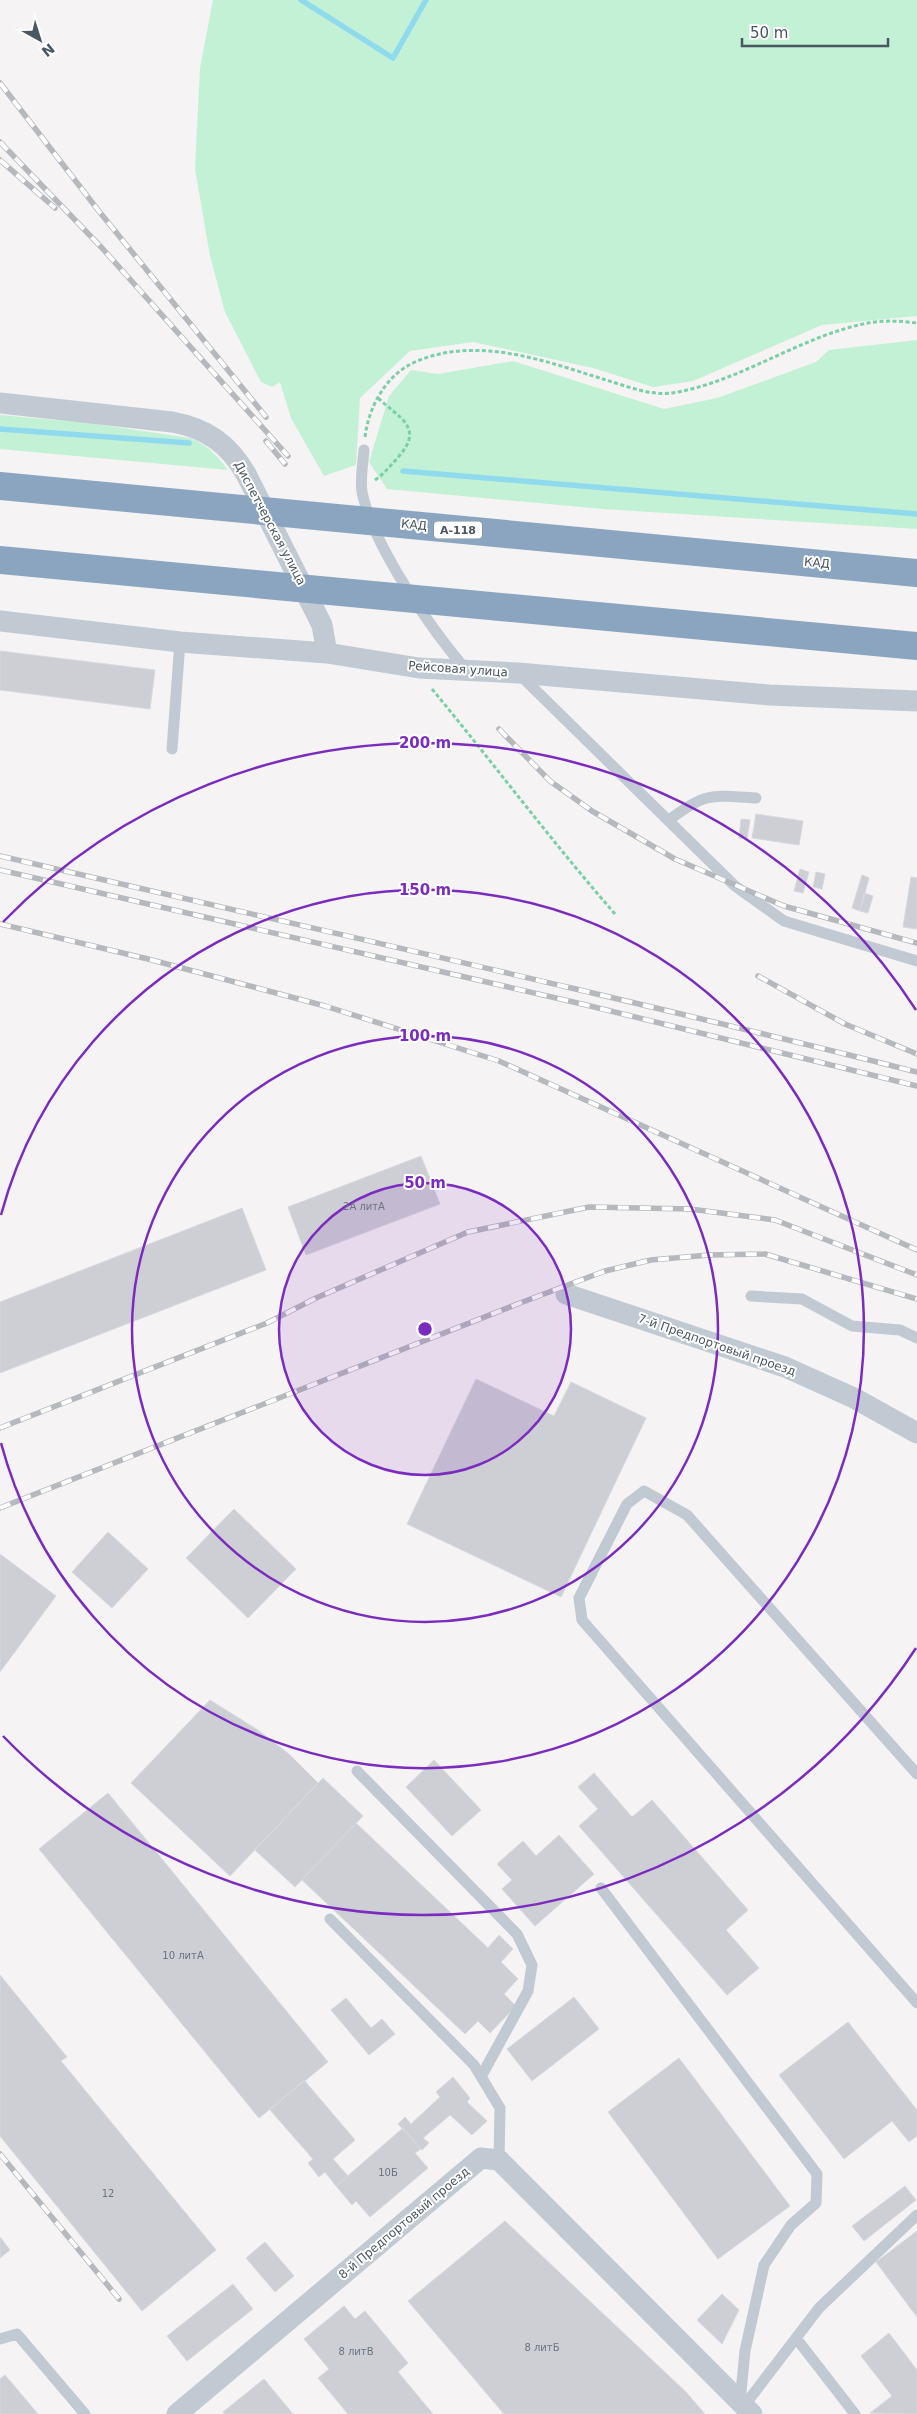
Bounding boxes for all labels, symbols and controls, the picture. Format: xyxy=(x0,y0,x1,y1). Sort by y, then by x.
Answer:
north arrow xyxy=(15,15,65,65)
scale bar xyxy=(742,15,888,47)
text: 50 m xyxy=(750,24,788,42)
text: N xyxy=(39,40,58,60)
street label: Диспетчерская улица xyxy=(231,459,309,587)
street label: КАД xyxy=(400,517,428,533)
road number: А-118 xyxy=(434,522,482,538)
street label: КАД xyxy=(803,555,831,571)
street label: Рейсовая улица xyxy=(408,659,508,679)
text: 200 m xyxy=(399,734,451,752)
text: 150 m xyxy=(399,881,451,899)
text: 100 m xyxy=(399,1027,451,1045)
text: 50 m xyxy=(404,1174,446,1192)
house number: 2А литА xyxy=(343,1201,385,1212)
street label: 7-й Предпортовый проезд xyxy=(636,1311,798,1379)
centre of rings xyxy=(416,1320,434,1338)
house number: 10 литА xyxy=(162,1950,204,1961)
street label: 8-й Предпортовый проезд xyxy=(336,2164,472,2282)
house number: 10Б xyxy=(378,2167,398,2178)
house number: 12 xyxy=(102,2188,114,2199)
house number: 8 литБ xyxy=(524,2342,560,2353)
house number: 8 литВ xyxy=(338,2346,374,2357)

